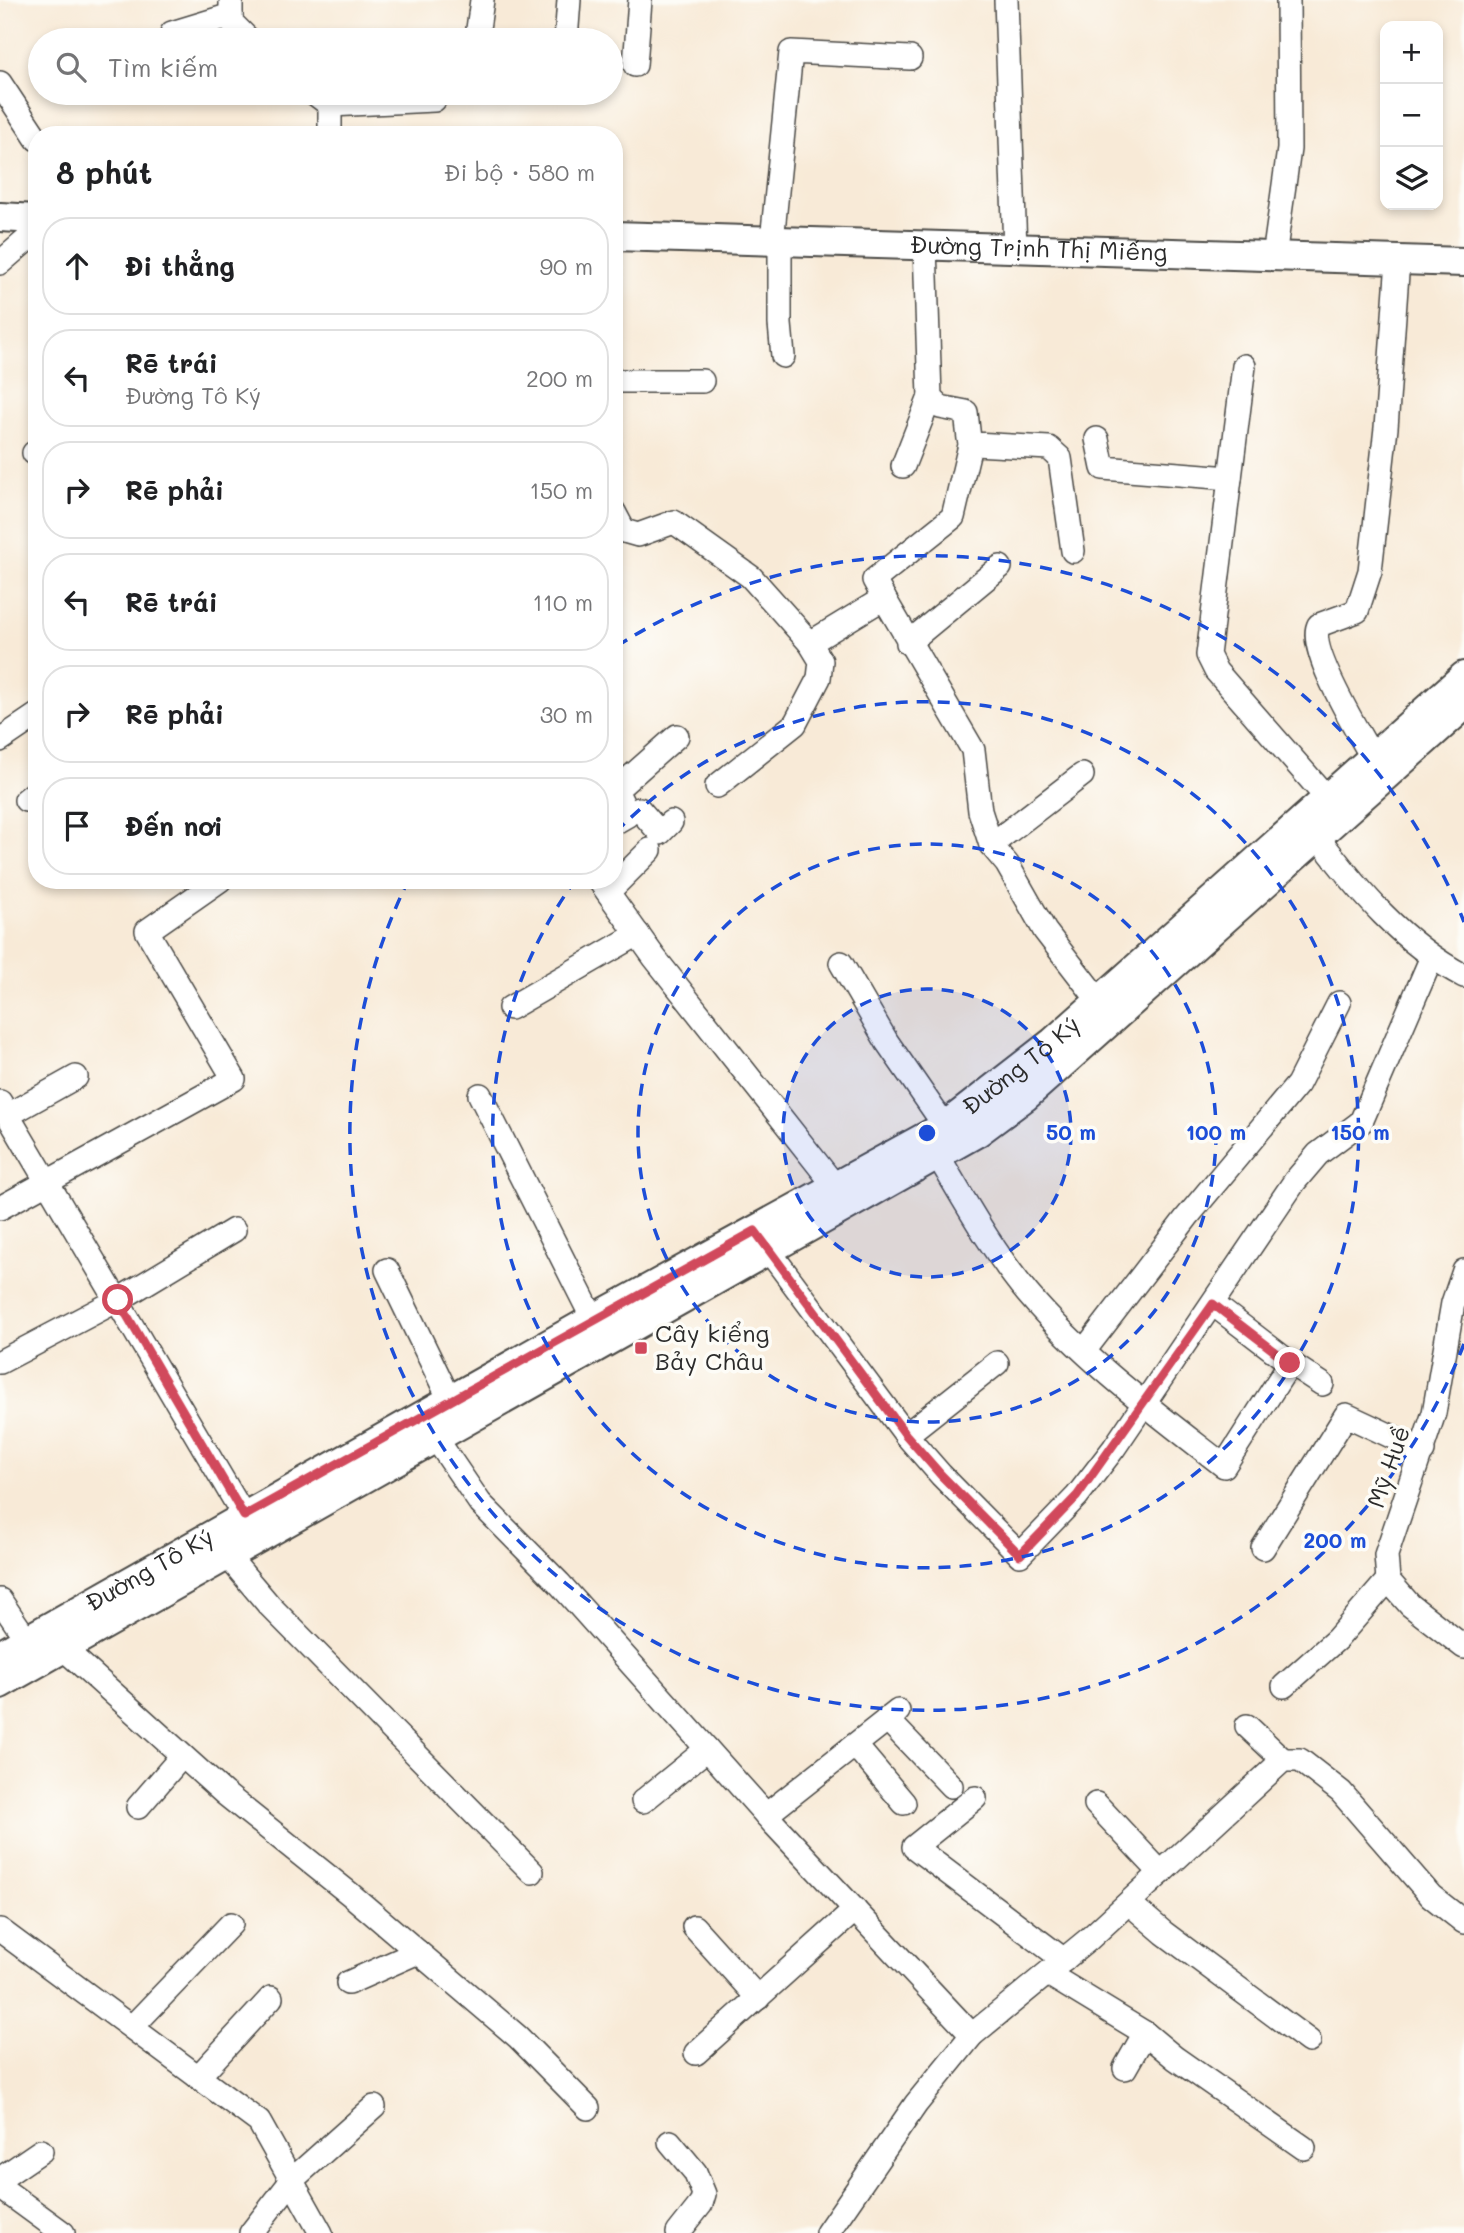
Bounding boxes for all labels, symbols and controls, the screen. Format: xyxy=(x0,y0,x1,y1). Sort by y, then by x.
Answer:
map controls xyxy=(1380,21,1443,210)
button: + xyxy=(1380,21,1443,84)
search box xyxy=(28,28,623,105)
icon: search xyxy=(52,48,90,86)
text: Tìm kiếm xyxy=(108,50,218,84)
button: − xyxy=(1380,84,1443,147)
button: layers xyxy=(1380,147,1443,210)
text: 8 phút xyxy=(56,152,152,192)
text: Đi bộ · 580 m xyxy=(444,157,595,187)
street label: Đường Trịnh Thị Miếng xyxy=(910,228,1168,267)
icon: ahead xyxy=(58,247,96,285)
text: Đi thẳng xyxy=(125,249,235,283)
text: 90 m xyxy=(540,251,593,281)
text: Rẽ trái xyxy=(125,346,218,380)
icon: left xyxy=(58,359,96,397)
text: 200 m xyxy=(526,363,593,393)
text: Đường Tô Ký xyxy=(125,380,261,410)
icon: right xyxy=(58,471,96,509)
text: Rẽ phải xyxy=(125,473,224,507)
text: 150 m xyxy=(529,475,593,505)
icon: left xyxy=(58,583,96,621)
text: Rẽ trái xyxy=(125,585,218,619)
text: 110 m xyxy=(533,587,593,617)
icon: right xyxy=(58,695,96,733)
text: Rẽ phải xyxy=(125,697,224,731)
text: 30 m xyxy=(540,699,593,729)
icon: arrive xyxy=(58,807,96,845)
text: Đến nơi xyxy=(125,809,223,843)
street label: Đường Tô Ký xyxy=(955,1009,1086,1121)
text: 50 m xyxy=(1046,1118,1096,1145)
text: 100 m xyxy=(1186,1118,1246,1145)
text: 150 m xyxy=(1330,1118,1390,1145)
centre of rings xyxy=(915,1121,939,1145)
route start xyxy=(102,1284,133,1315)
place label: Cây kiểng Bảy Châu xyxy=(655,1317,769,1376)
marker: Cây kiểng Bảy Châu xyxy=(633,1340,649,1356)
route end xyxy=(1274,1347,1305,1378)
street label: Mỹ Huề xyxy=(1359,1422,1416,1511)
street label: Đường Tô Ký xyxy=(79,1520,218,1617)
text: 200 m xyxy=(1304,1526,1366,1553)

